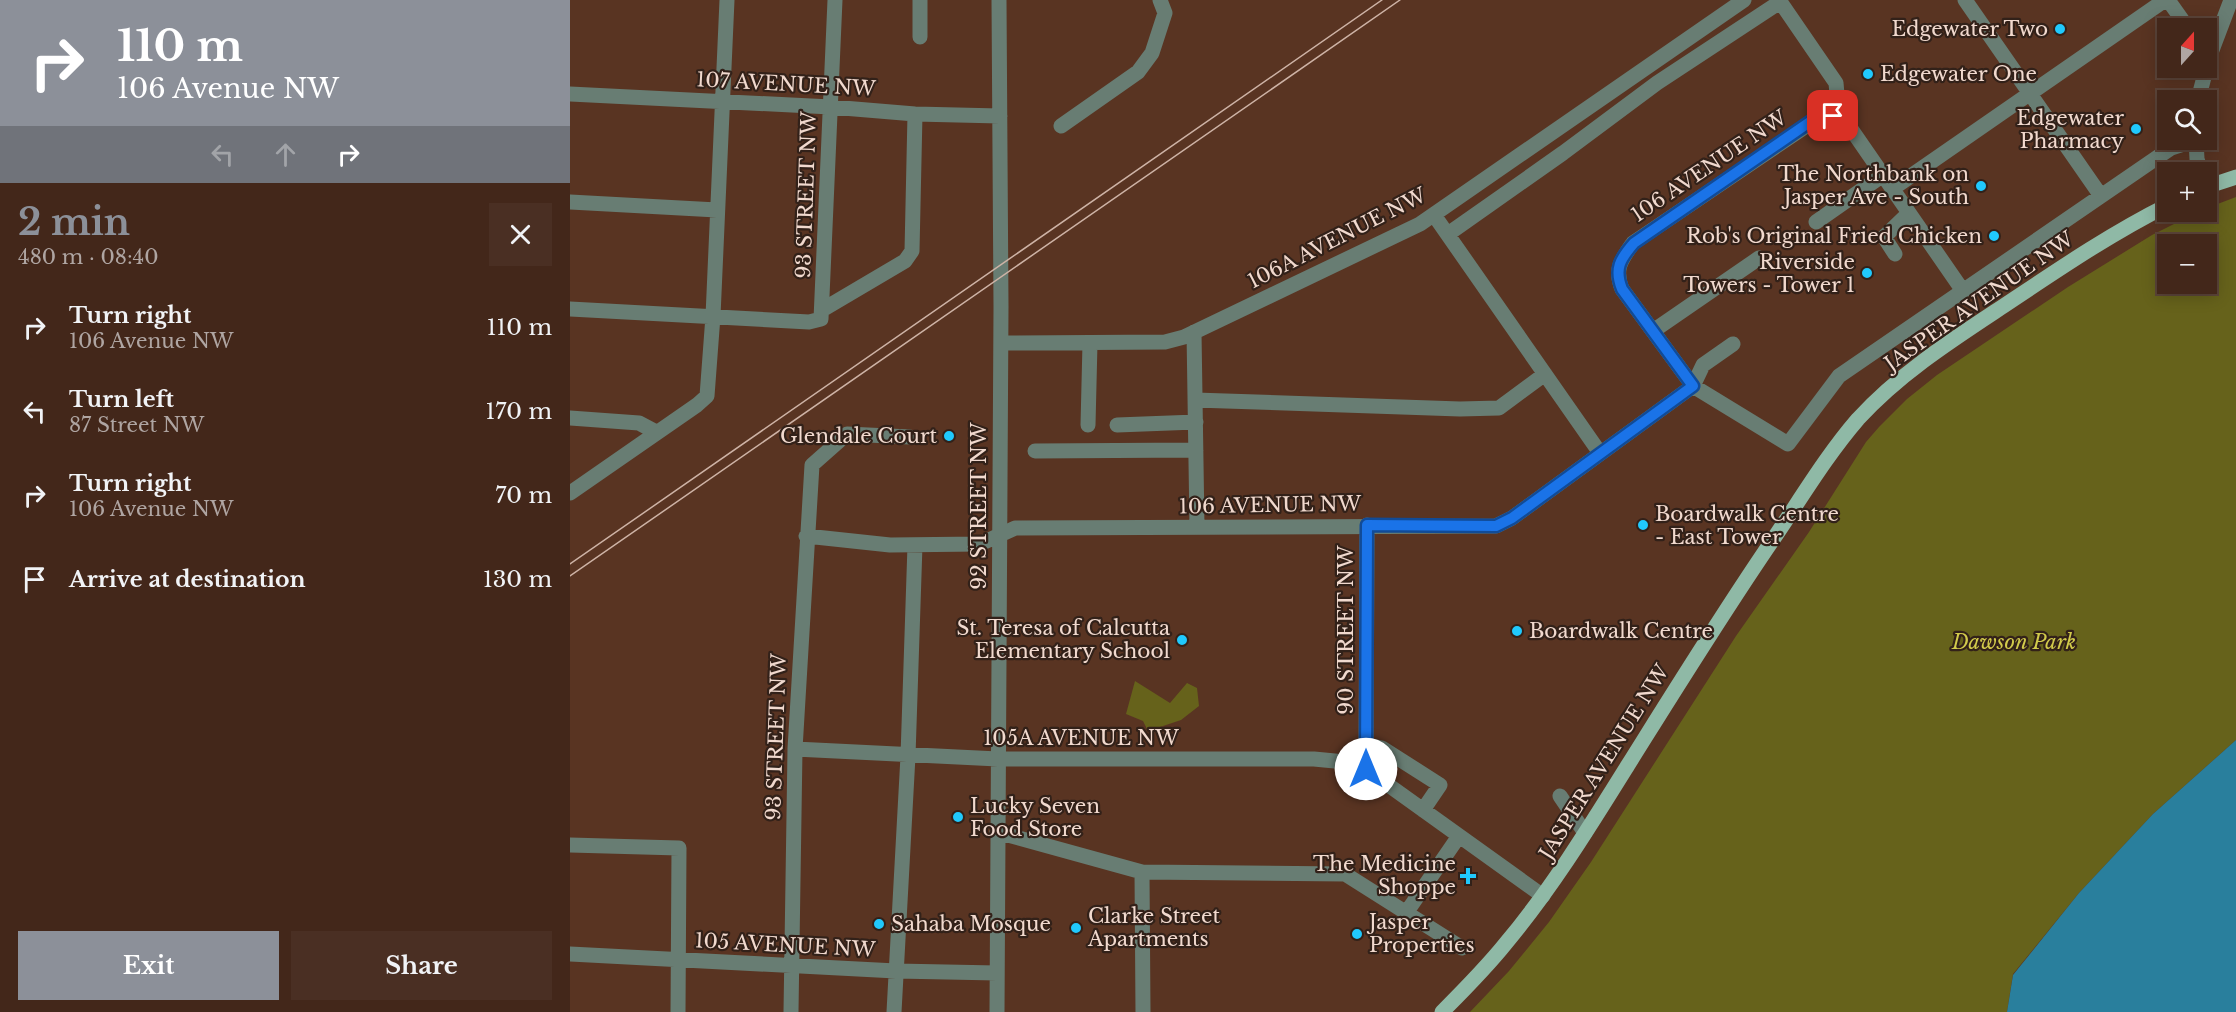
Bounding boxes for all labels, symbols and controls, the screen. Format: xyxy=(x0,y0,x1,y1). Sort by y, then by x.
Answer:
place label: Edgewater Two xyxy=(1891,17,2048,41)
north arrow xyxy=(2157,18,2217,78)
map controls xyxy=(2157,18,2217,294)
text: 110 m xyxy=(117,20,243,72)
marker: Edgewater Two xyxy=(2053,22,2067,36)
icon: right xyxy=(18,24,96,102)
place label: Edgewater One xyxy=(1880,62,2037,86)
street label: 107 AVENUE NW xyxy=(696,67,877,101)
marker: Edgewater One xyxy=(1861,67,1875,81)
text: 106 Avenue NW xyxy=(117,72,339,105)
pin xyxy=(1807,90,1858,141)
button: search xyxy=(2157,90,2217,150)
icon: arrive xyxy=(1816,99,1849,132)
street label: 106 AVENUE NW xyxy=(1627,105,1792,227)
place label: Edgewater Pharmacy xyxy=(2016,106,2124,153)
street label: 93 STREET NW xyxy=(791,111,821,279)
marker: Edgewater Pharmacy xyxy=(2129,122,2143,136)
icon: left xyxy=(206,138,239,171)
icon: ahead xyxy=(269,138,302,171)
icon: right xyxy=(332,138,365,171)
place label: The Northbank on Jasper Ave - South xyxy=(1778,162,1969,209)
button: + xyxy=(2157,162,2217,222)
marker: The Northbank on Jasper Ave - South xyxy=(1974,179,1988,193)
street label: 106A AVENUE NW xyxy=(1244,182,1431,293)
text: 2 min xyxy=(18,200,130,245)
button: close xyxy=(489,203,552,266)
place label: Rob's Original Fried Chicken xyxy=(1686,224,1982,248)
street label: JASPER AVENUE NW xyxy=(1877,226,2079,377)
marker: Rob's Original Fried Chicken xyxy=(1987,229,2001,243)
button: − xyxy=(2157,234,2217,294)
text: 480 m · 08:40 xyxy=(18,245,159,269)
place label: Riverside Towers - Tower 1 xyxy=(1683,250,1855,297)
marker: Riverside Towers - Tower 1 xyxy=(1860,266,1874,280)
text: Turn right xyxy=(69,302,191,329)
icon: right xyxy=(18,311,51,344)
text: 110 m xyxy=(487,314,552,341)
text: 106 Avenue NW xyxy=(69,329,233,353)
text: Turn left xyxy=(69,386,174,413)
icon: left xyxy=(18,395,51,428)
text: 170 m xyxy=(486,398,552,425)
text: 87 Street NW xyxy=(69,413,204,437)
street label: 92 STREET NW xyxy=(967,422,991,590)
place label: Glendale Court xyxy=(780,424,937,448)
marker: Glendale Court xyxy=(942,429,956,443)
text: Turn right xyxy=(69,470,191,497)
icon: right xyxy=(18,479,51,512)
text: 70 m xyxy=(495,482,552,509)
street label: 106 AVENUE NW xyxy=(1179,491,1362,519)
text: 106 Avenue NW xyxy=(69,497,233,521)
place label: Boardwalk Centre - East Tower xyxy=(1655,502,1839,549)
marker: Boardwalk Centre - East Tower xyxy=(1636,518,1650,532)
street label: 90 STREET NW xyxy=(1334,545,1358,715)
icon: arrive xyxy=(18,563,51,596)
text: Arrive at destination xyxy=(69,566,306,593)
text: 130 m xyxy=(483,566,552,593)
place label: St. Teresa of Calcutta Elementary School xyxy=(956,616,1171,663)
place label: Boardwalk Centre xyxy=(1529,619,1713,643)
marker: Boardwalk Centre xyxy=(1510,624,1524,638)
park label: Dawson Park xyxy=(1951,630,2076,654)
marker: St. Teresa of Calcutta Elementary School xyxy=(1175,633,1189,647)
street label: 93 STREET NW xyxy=(761,653,791,821)
street label: JASPER AVENUE NW xyxy=(1532,660,1674,867)
street label: 105A AVENUE NW xyxy=(983,726,1179,750)
position arrow xyxy=(1334,737,1398,801)
place label: Lucky Seven Food Store xyxy=(970,794,1100,841)
marker: Lucky Seven Food Store xyxy=(951,810,965,824)
place label: The Medicine Shoppe xyxy=(1313,852,1456,899)
marker: The Medicine Shoppe xyxy=(1461,869,1475,883)
place label: Clarke Street Apartments xyxy=(1087,904,1221,951)
place label: Jasper Properties xyxy=(1366,910,1475,957)
place label: Sahaba Mosque xyxy=(891,912,1051,936)
marker: Sahaba Mosque xyxy=(872,917,886,931)
marker: Clarke Street Apartments xyxy=(1069,921,1083,935)
marker: Jasper Properties xyxy=(1350,927,1364,941)
street label: 105 AVENUE NW xyxy=(694,928,876,962)
button: Exit xyxy=(18,931,279,1000)
button: Share xyxy=(291,931,552,1000)

